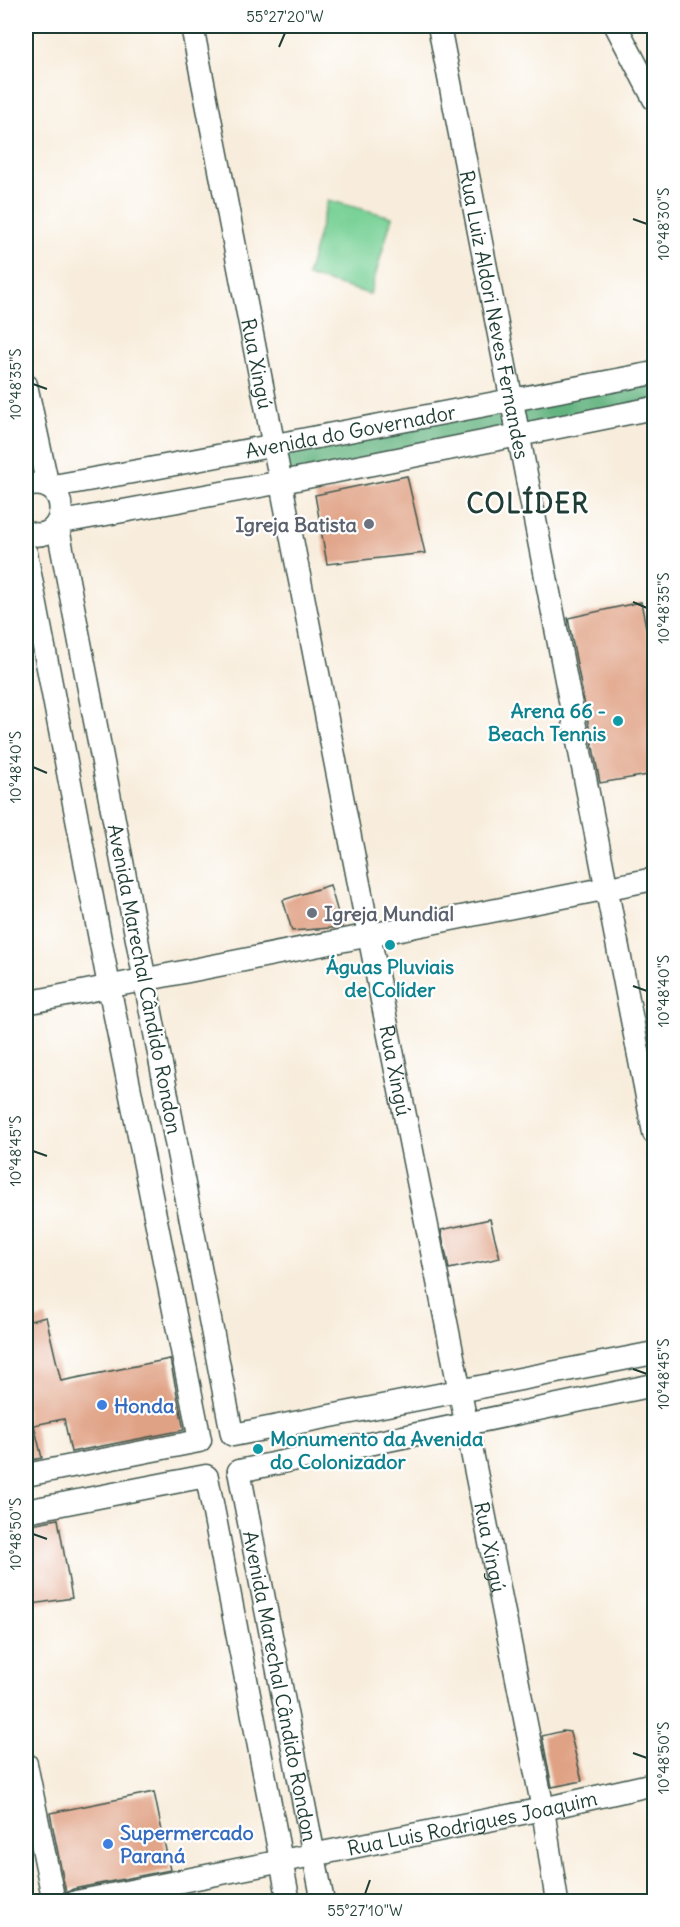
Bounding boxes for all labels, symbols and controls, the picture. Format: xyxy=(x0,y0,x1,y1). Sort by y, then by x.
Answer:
text: 55°27'20"W xyxy=(246,7,324,26)
street label: Rua Luiz Aldori Neves Fernandes xyxy=(455,168,535,461)
text: 10°48'30"S xyxy=(654,188,673,260)
street label: Rua Xingú xyxy=(237,316,279,411)
text: 10°48'35"S xyxy=(6,348,25,420)
street label: Avenida do Governador xyxy=(243,398,458,463)
district label: COLÍDER xyxy=(467,486,589,520)
place label: Igreja Batista xyxy=(236,512,358,537)
marker: Igreja Batista xyxy=(362,517,376,531)
text: 10°48'35"S xyxy=(654,572,673,644)
place label: Arena 66 - Beach Tennis xyxy=(488,698,606,746)
marker: Arena 66 - Beach Tennis xyxy=(611,714,625,728)
text: 10°48'40"S xyxy=(6,731,25,803)
street label: Avenida Marechal Cândido Rondon xyxy=(103,822,187,1136)
place label: Igreja Mundial xyxy=(324,901,454,926)
marker: Igreja Mundial xyxy=(305,906,319,920)
marker: Águas Pluviais de Colíder xyxy=(383,938,397,952)
place label: Águas Pluviais de Colíder xyxy=(326,954,454,1002)
text: 10°48'40"S xyxy=(654,955,673,1027)
street label: Rua Xingú xyxy=(375,1023,417,1118)
text: 10°48'45"S xyxy=(6,1115,25,1187)
text: 10°48'45"S xyxy=(654,1338,673,1410)
place label: Honda xyxy=(114,1393,175,1418)
marker: Honda xyxy=(95,1398,109,1412)
place label: Monumento da Avenida do Colonizador xyxy=(270,1426,484,1474)
marker: Monumento da Avenida do Colonizador xyxy=(251,1442,265,1456)
text: 10°48'50"S xyxy=(6,1498,25,1570)
street label: Rua Xingú xyxy=(470,1499,512,1594)
street label: Avenida Marechal Cândido Rondon xyxy=(238,1529,323,1843)
text: 10°48'50"S xyxy=(654,1722,673,1794)
street label: Rua Luis Rodrigues Joaquim xyxy=(345,1785,599,1860)
place label: Supermercado Paraná xyxy=(120,1820,254,1868)
marker: Supermercado Paraná xyxy=(101,1837,115,1851)
text: 55°27'10"W xyxy=(327,1901,403,1920)

